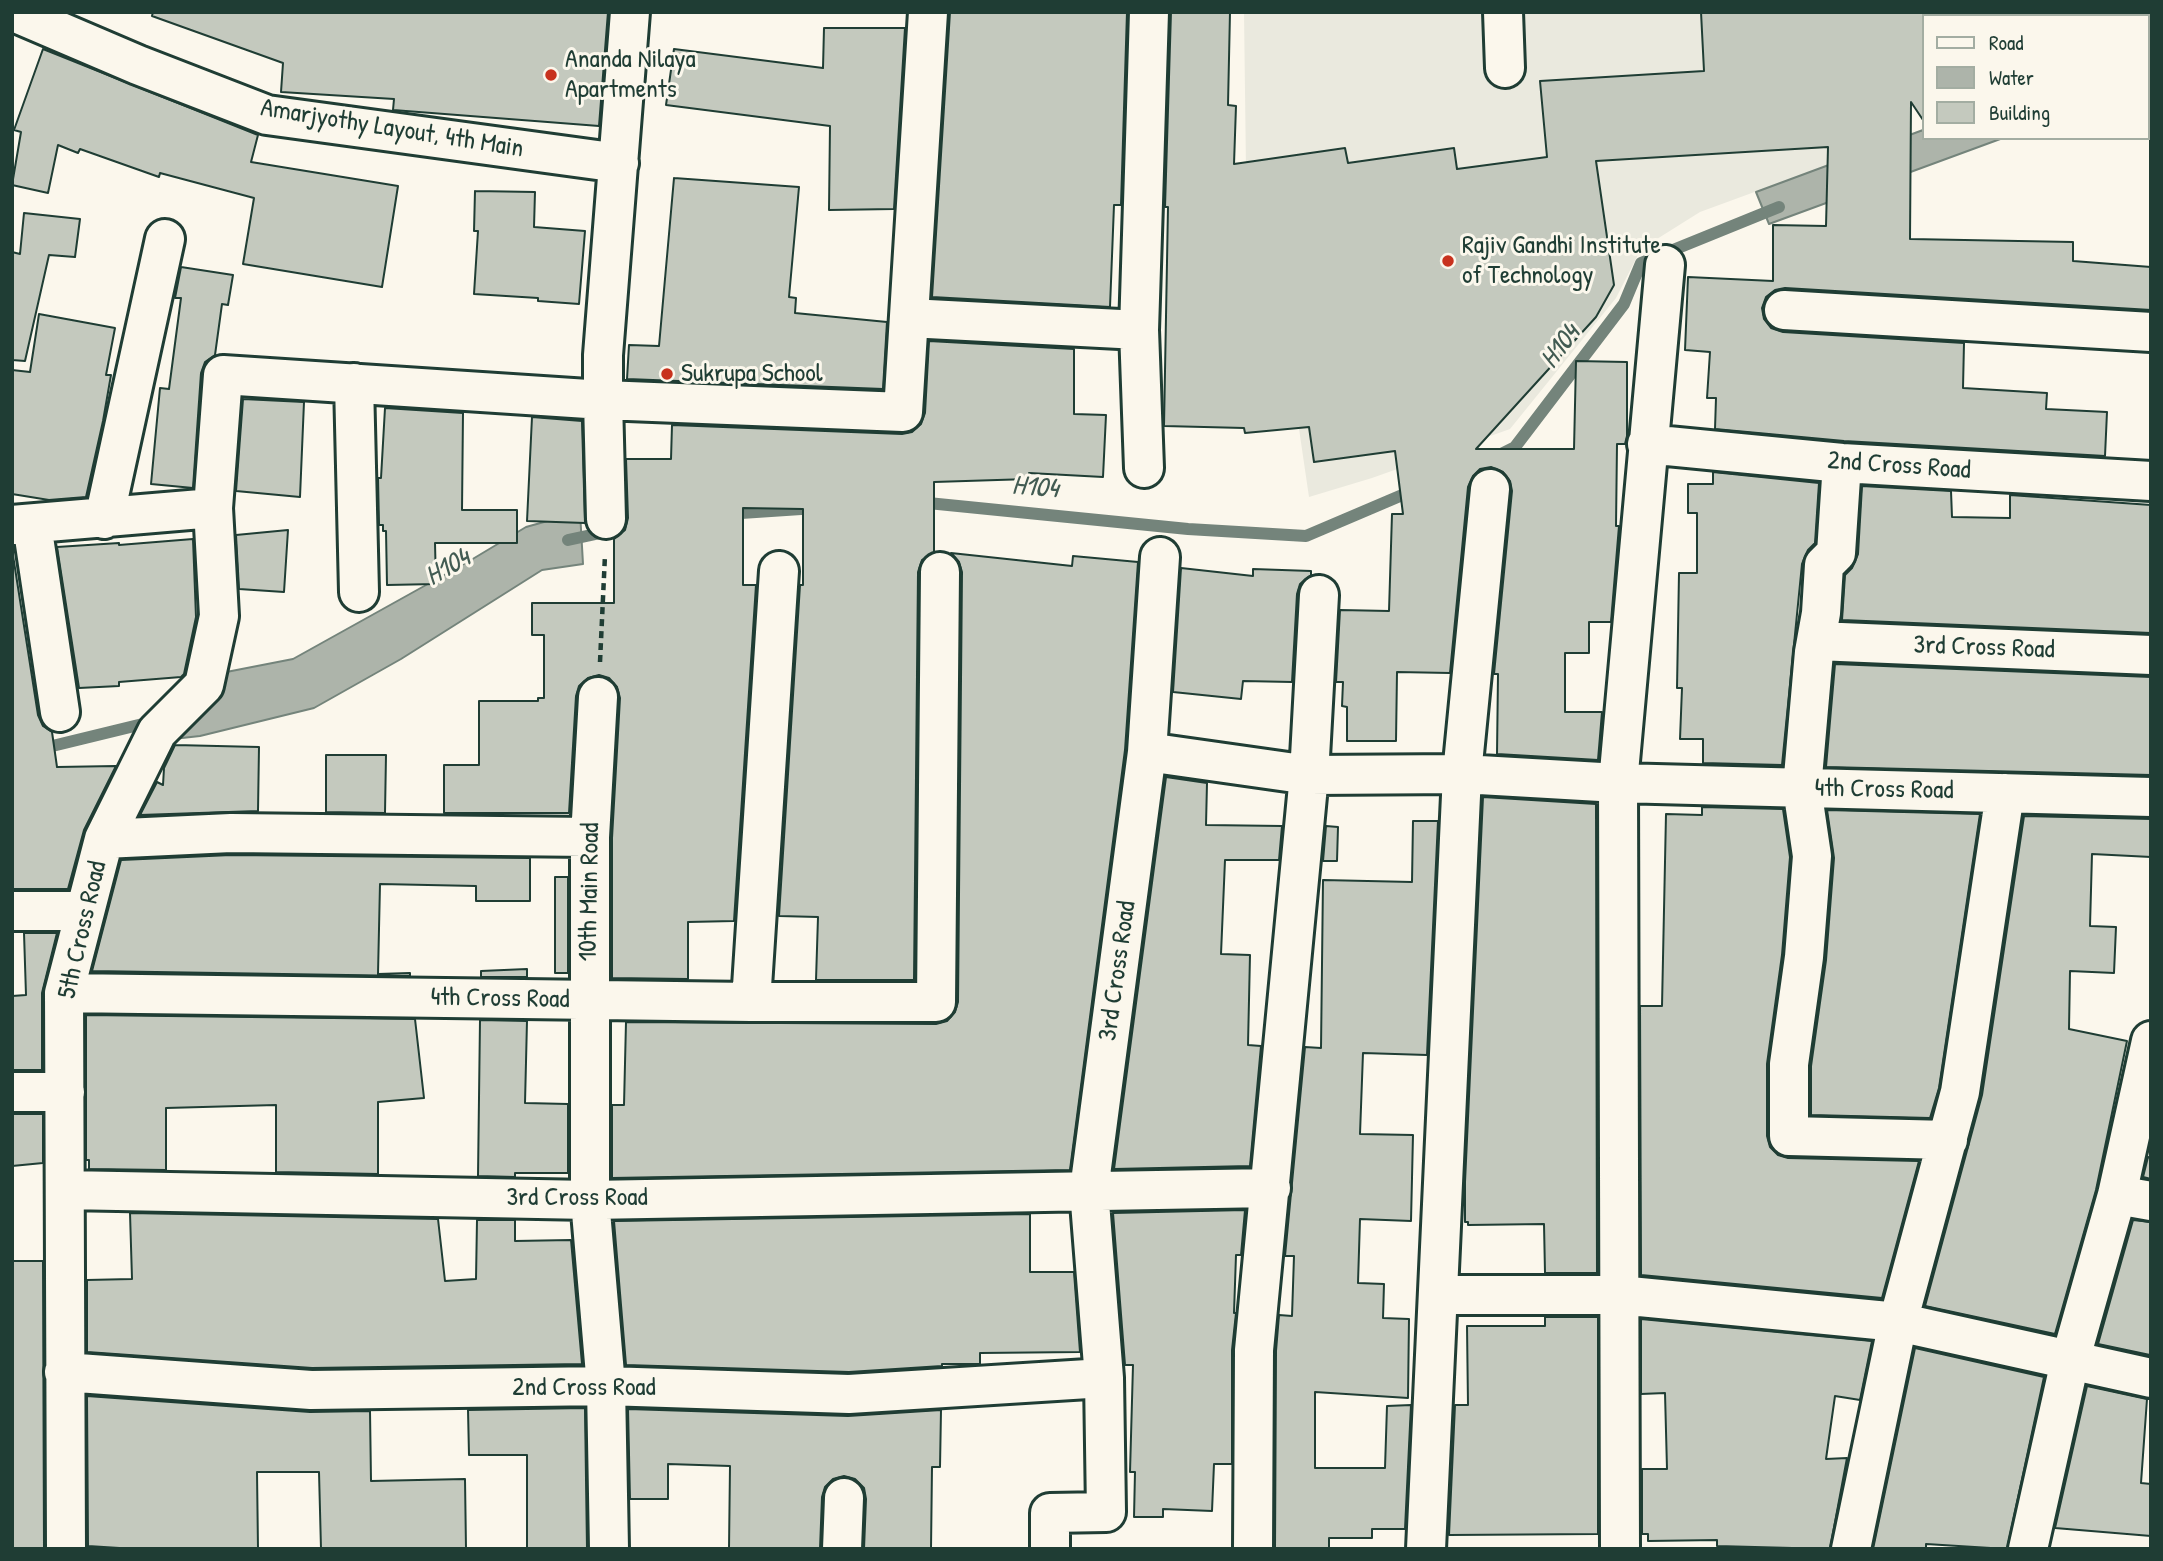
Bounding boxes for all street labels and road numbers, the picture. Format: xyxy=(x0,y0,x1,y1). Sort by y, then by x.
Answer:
street label: Amarjyothy Layout, 4th Main xyxy=(258,93,526,165)
street label: 2nd Cross Road xyxy=(1826,445,1972,487)
street label: 3rd Cross Road xyxy=(1913,630,2055,666)
street label: 4th Cross Road xyxy=(1814,773,1954,807)
street label: 10th Main Road xyxy=(573,822,607,962)
street label: 5th Cross Road xyxy=(52,858,114,1002)
street label: 3rd Cross Road xyxy=(1093,899,1143,1043)
street label: 4th Cross Road xyxy=(430,982,570,1016)
street label: 3rd Cross Road xyxy=(506,1182,648,1214)
street label: 2nd Cross Road xyxy=(512,1372,656,1404)

